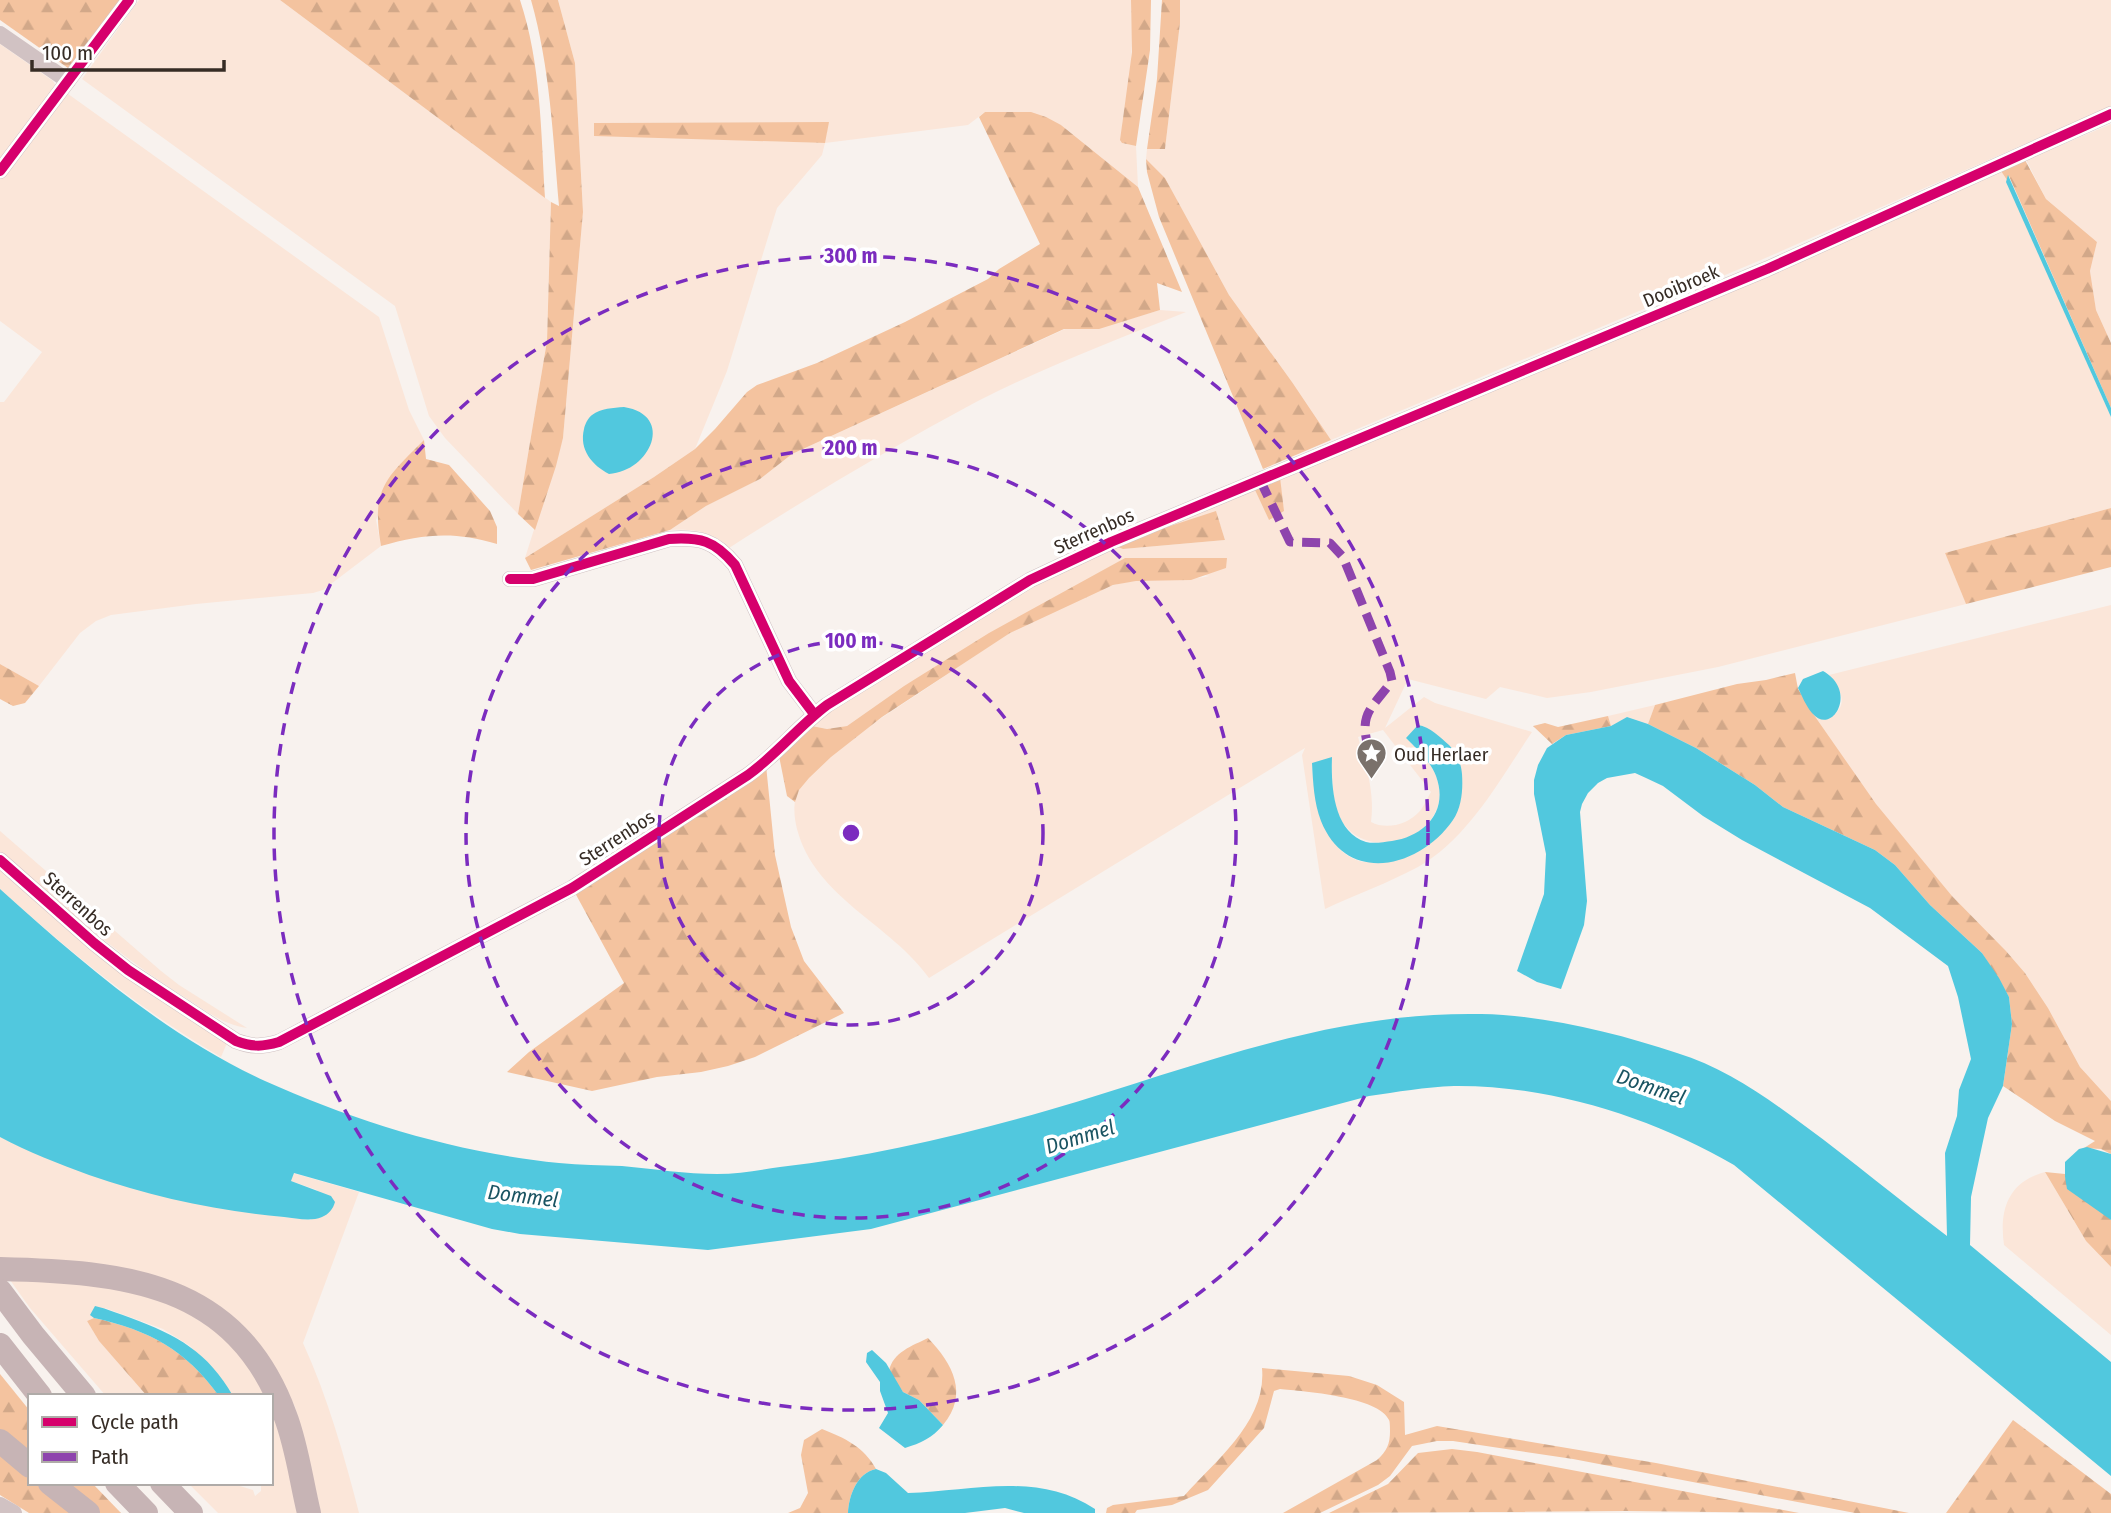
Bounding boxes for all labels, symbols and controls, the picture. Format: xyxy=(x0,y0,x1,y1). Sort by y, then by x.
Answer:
scale bar xyxy=(32,28,224,72)
text: 100 m xyxy=(42,40,93,66)
text: 300 m xyxy=(823,243,878,269)
street label: Dooibroek xyxy=(1640,260,1723,312)
text: 200 m xyxy=(823,435,878,461)
street label: Sterrenbos xyxy=(1050,503,1138,559)
text: 100 m xyxy=(825,628,877,654)
place icon: Oud Herlaer xyxy=(1354,737,1388,781)
place label: Oud Herlaer xyxy=(1394,743,1489,766)
street label: Sterrenbos xyxy=(575,805,659,871)
centre of rings xyxy=(839,821,863,845)
street label: Sterrenbos xyxy=(39,867,117,941)
water label: Dommel xyxy=(1613,1063,1689,1111)
water label: Dommel xyxy=(1042,1114,1118,1160)
water label: Dommel xyxy=(486,1179,560,1213)
legend xyxy=(28,1394,273,1485)
text: Cycle path xyxy=(91,1409,179,1435)
text: Path xyxy=(91,1444,129,1470)

